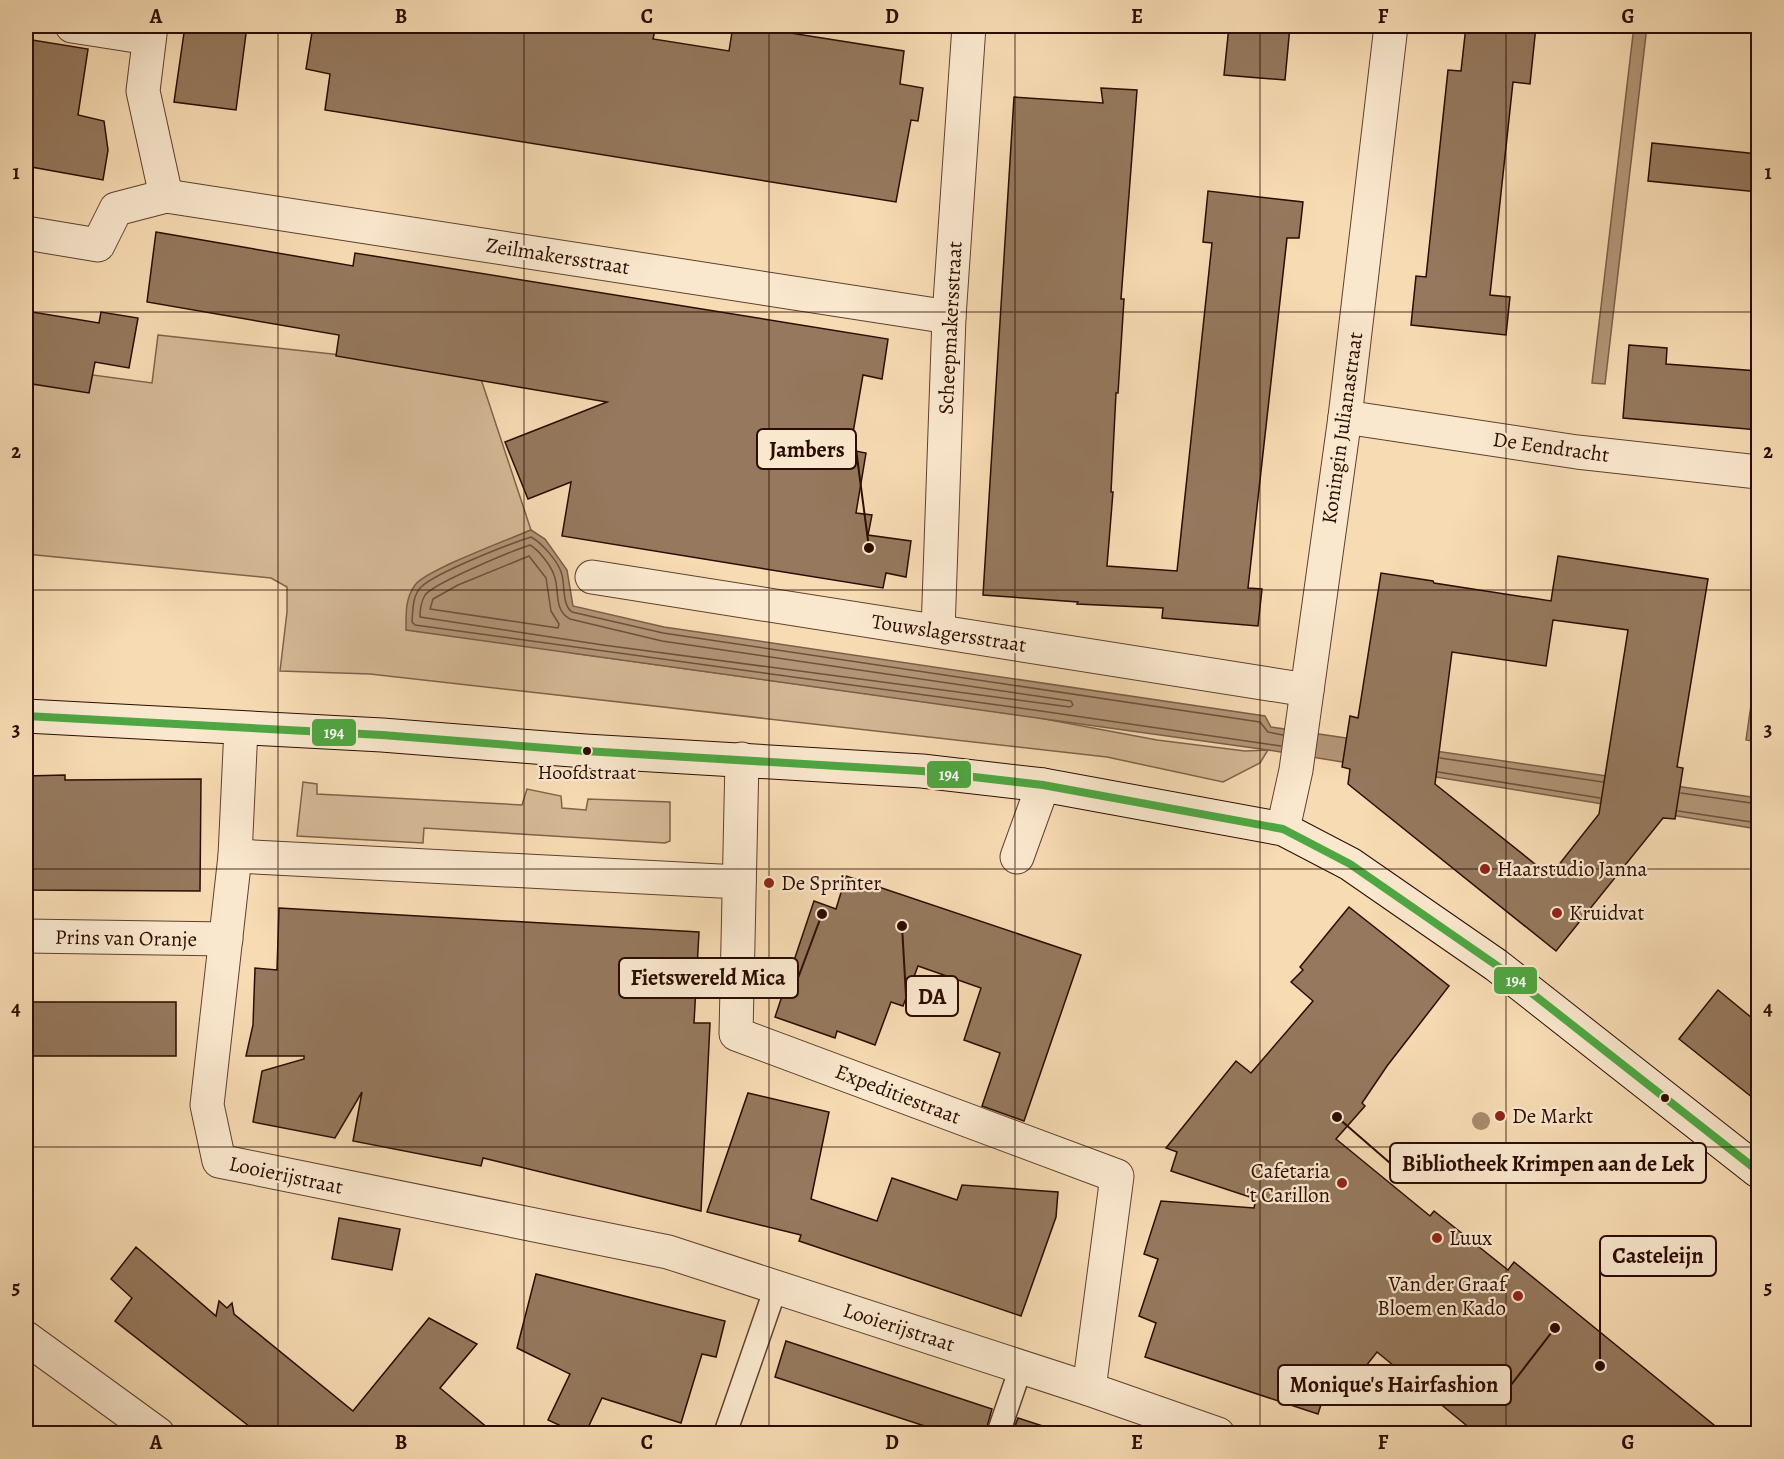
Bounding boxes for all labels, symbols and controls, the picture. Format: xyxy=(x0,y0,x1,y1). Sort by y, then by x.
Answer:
text: A xyxy=(149,3,163,30)
text: B xyxy=(395,3,407,30)
text: C xyxy=(641,3,653,30)
text: D xyxy=(885,3,899,30)
text: E xyxy=(1131,3,1143,30)
text: F xyxy=(1378,3,1389,30)
text: G xyxy=(1621,3,1635,30)
text: 1 xyxy=(12,159,20,186)
text: 1 xyxy=(1764,159,1772,186)
street label: Zeilmakersstraat xyxy=(484,231,632,281)
street label: Scheepmakersstraat xyxy=(931,241,969,415)
street label: Koningin Julianastraat xyxy=(1315,330,1369,526)
street label: De Eendracht xyxy=(1491,425,1611,469)
callout: Jambers xyxy=(757,429,856,469)
text: Jambers xyxy=(769,435,845,465)
text: 2 xyxy=(11,438,21,465)
text: 2 xyxy=(1763,438,1773,465)
street label: Touwslagersstraat xyxy=(870,607,1028,659)
text: 3 xyxy=(12,716,20,743)
text: 3 xyxy=(1764,716,1772,743)
line badge: 194 xyxy=(311,718,357,747)
text: 194 xyxy=(324,722,345,744)
marker: Hoofdstraat xyxy=(581,745,593,757)
place label: Hoofdstraat xyxy=(538,759,637,786)
line badge: 194 xyxy=(926,760,972,789)
text: 194 xyxy=(939,764,960,786)
place label: Haarstudio Janna xyxy=(1497,855,1648,883)
marker: Haarstudio Janna xyxy=(1478,862,1492,876)
place label: De Sprinter xyxy=(781,869,881,897)
marker: De Sprinter xyxy=(762,876,776,890)
place label: Kruidvat xyxy=(1569,899,1645,927)
marker: Kruidvat xyxy=(1550,906,1564,920)
street label: Prins van Oranje xyxy=(55,923,197,953)
callout: Fietswereld Mica xyxy=(619,958,798,998)
text: Fietswereld Mica xyxy=(630,963,786,993)
line badge: 194 xyxy=(1493,966,1538,995)
text: 194 xyxy=(1506,970,1527,992)
callout: DA xyxy=(906,976,958,1016)
text: DA xyxy=(918,982,947,1012)
text: 4 xyxy=(11,995,21,1022)
text: 4 xyxy=(1763,995,1773,1022)
street label: Expeditiestraat xyxy=(831,1057,965,1131)
unlabelled marker xyxy=(1659,1092,1671,1104)
place label: De Markt xyxy=(1512,1102,1593,1130)
marker: De Markt xyxy=(1493,1109,1507,1123)
callout: Bibliotheek Krimpen aan de Lek xyxy=(1390,1143,1706,1183)
street label: Looierijstraat xyxy=(226,1149,346,1201)
text: Bibliotheek Krimpen aan de Lek xyxy=(1402,1149,1695,1179)
place label: Cafetaria 't Carillon xyxy=(1246,1157,1330,1209)
marker: Cafetaria 't Carillon xyxy=(1335,1176,1349,1190)
place label: Luux xyxy=(1449,1224,1492,1252)
marker: Luux xyxy=(1430,1231,1444,1245)
callout: Casteleijn xyxy=(1600,1236,1716,1276)
text: Casteleijn xyxy=(1612,1241,1704,1271)
place label: Van der Graaf Bloem en Kado xyxy=(1377,1270,1509,1322)
text: 5 xyxy=(12,1274,20,1301)
text: 5 xyxy=(1764,1274,1772,1301)
marker: Van der Graaf Bloem en Kado xyxy=(1511,1289,1525,1303)
street label: Looierijstraat xyxy=(840,1296,958,1358)
callout: Monique's Hairfashion xyxy=(1278,1365,1511,1405)
text: Monique's Hairfashion xyxy=(1290,1370,1498,1400)
text: A xyxy=(149,1429,163,1456)
text: B xyxy=(395,1429,407,1456)
text: C xyxy=(641,1429,653,1456)
text: D xyxy=(885,1429,899,1456)
text: E xyxy=(1131,1429,1143,1456)
text: F xyxy=(1378,1429,1389,1456)
text: G xyxy=(1621,1429,1635,1456)

